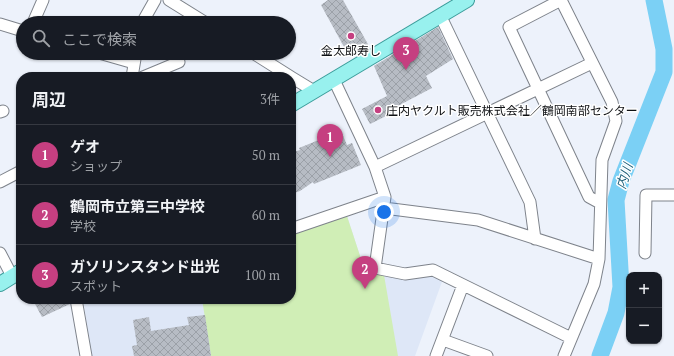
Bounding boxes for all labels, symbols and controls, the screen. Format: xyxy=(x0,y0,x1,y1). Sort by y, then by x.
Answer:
search box xyxy=(16,16,296,60)
icon: search xyxy=(30,27,52,49)
text: ここで検索 xyxy=(62,29,137,49)
marker: 金太郎寿し xyxy=(346,31,356,41)
pin: 3 xyxy=(393,37,419,70)
place label: 金太郎寿し xyxy=(321,43,381,58)
text: 周辺 xyxy=(32,88,66,111)
text: 3件 xyxy=(260,90,280,108)
place label: 庄内ヤクルト販売株式会社／鶴岡南部センター xyxy=(386,103,638,118)
marker: 庄内ヤクルト販売株式会社／鶴岡南部センター xyxy=(373,105,383,115)
pin: 1 xyxy=(317,124,343,157)
text: ゲオ xyxy=(70,136,100,156)
text: 1 xyxy=(41,146,49,164)
text: 50 m xyxy=(252,146,280,164)
text: ショップ xyxy=(70,157,122,175)
water label: 内川 xyxy=(611,159,637,191)
text: 鶴岡市立第三中学校 xyxy=(70,196,205,216)
your location xyxy=(374,202,394,222)
text: 2 xyxy=(41,206,49,224)
text: 60 m xyxy=(252,206,280,224)
text: 学校 xyxy=(70,217,96,235)
text: ガソリンスタンド出光 xyxy=(70,256,220,276)
pin: 2 xyxy=(352,256,378,289)
text: 3 xyxy=(41,266,49,284)
text: 100 m xyxy=(245,266,280,284)
map controls xyxy=(626,272,662,344)
button: + xyxy=(626,272,662,308)
text: スポット xyxy=(70,277,122,295)
button: − xyxy=(626,308,662,344)

